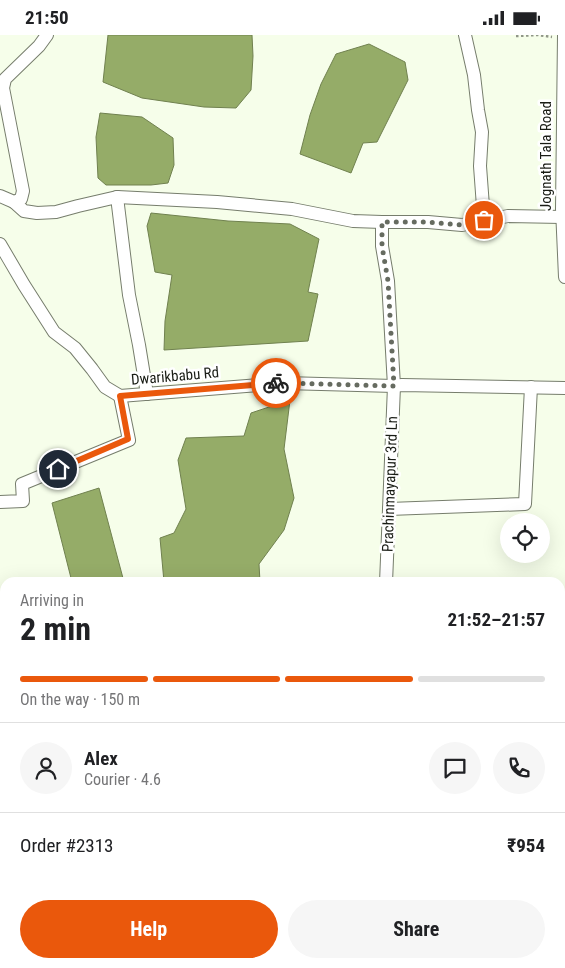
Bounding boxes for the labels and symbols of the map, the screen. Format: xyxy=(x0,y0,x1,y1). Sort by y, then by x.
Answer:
street label: Jognath Tala Road xyxy=(537,101,555,211)
pin xyxy=(463,199,505,241)
courier xyxy=(251,358,301,408)
street label: Dwarikbabu Rd xyxy=(130,363,220,389)
street label: Prachinmayapur 3rd Ln xyxy=(379,416,401,552)
pin xyxy=(37,448,79,490)

